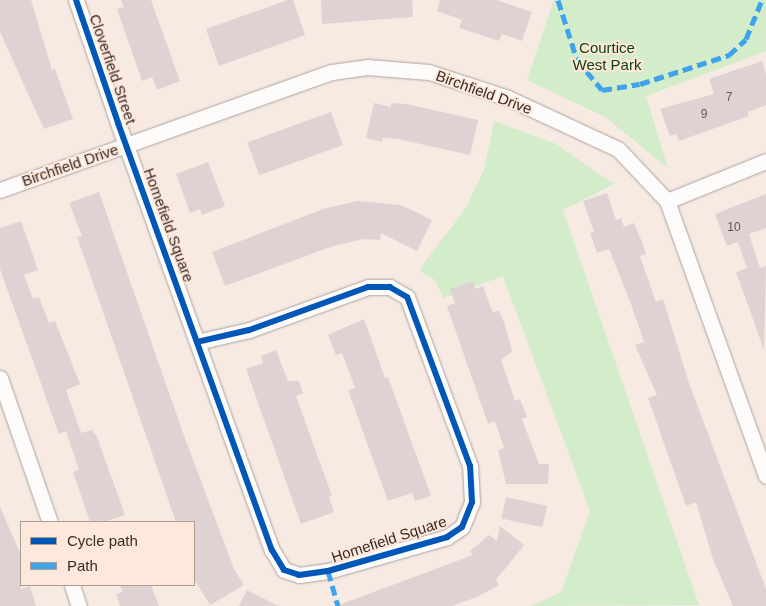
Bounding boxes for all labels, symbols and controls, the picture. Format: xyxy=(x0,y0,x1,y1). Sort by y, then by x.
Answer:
street label: Cloverfield Street xyxy=(86,12,140,126)
park label: Courtice West Park xyxy=(573,38,641,73)
street label: Birchfield Drive xyxy=(434,66,534,118)
house number: 7 xyxy=(726,91,732,105)
house number: 9 xyxy=(701,108,707,122)
street label: Birchfield Drive xyxy=(19,140,121,190)
street label: Homefield Square xyxy=(140,166,198,284)
house number: 10 xyxy=(727,221,741,235)
street label: Homefield Square xyxy=(329,512,449,566)
legend xyxy=(20,521,195,586)
text: Cycle path xyxy=(67,532,138,549)
text: Path xyxy=(67,557,98,574)

